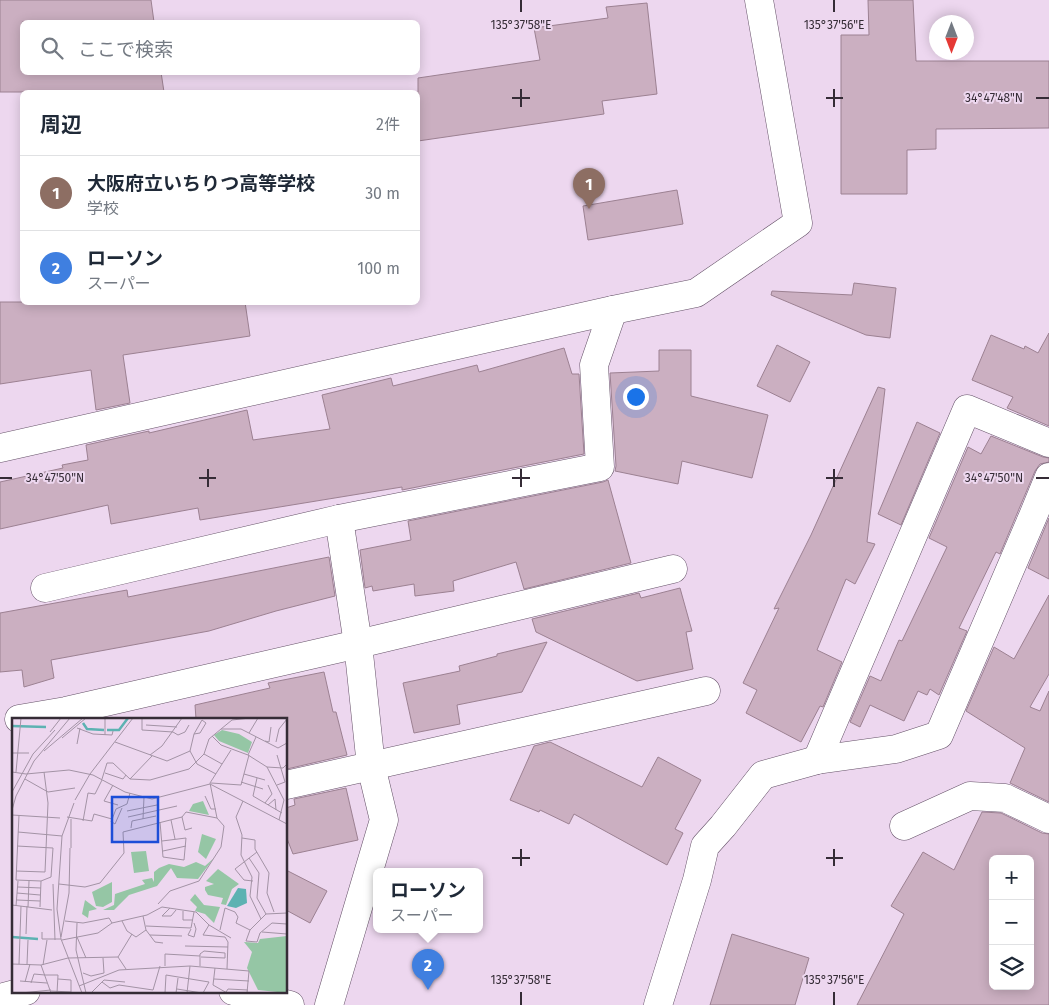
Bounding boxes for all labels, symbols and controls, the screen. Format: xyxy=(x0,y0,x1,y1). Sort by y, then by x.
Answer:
north arrow xyxy=(929,15,974,60)
text: 135°37'58"E xyxy=(491,18,552,32)
text: 135°37'56"E xyxy=(804,18,864,32)
search box xyxy=(20,20,420,75)
icon: search xyxy=(38,34,66,62)
text: ここで検索 xyxy=(78,38,173,61)
text: 34°47'48"N xyxy=(965,91,1023,105)
text: 周辺 xyxy=(40,112,82,138)
text: 2件 xyxy=(376,115,400,134)
pin: 1 xyxy=(573,168,605,209)
text: 大阪府立いちりつ高等学校 xyxy=(87,172,315,195)
text: 1 xyxy=(52,184,60,203)
text: 30 m xyxy=(365,184,400,203)
text: 学校 xyxy=(87,199,119,218)
text: ローソン xyxy=(87,247,163,270)
text: 2 xyxy=(52,259,60,278)
text: 100 m xyxy=(357,259,400,278)
text: スーパー xyxy=(87,274,151,293)
your location xyxy=(623,384,649,410)
text: 34°47'50"N xyxy=(26,471,84,485)
text: 34°47'50"N xyxy=(965,471,1023,485)
inset map xyxy=(12,718,288,992)
map controls xyxy=(989,855,1034,990)
button: + xyxy=(989,855,1034,900)
popup xyxy=(373,868,483,933)
text: ローソン xyxy=(390,879,466,902)
button: − xyxy=(989,900,1034,945)
text: スーパー xyxy=(390,906,454,925)
button: layers xyxy=(989,945,1034,990)
pin: 2 xyxy=(412,949,444,990)
text: 135°37'58"E xyxy=(491,973,552,987)
text: 135°37'56"E xyxy=(804,973,864,987)

